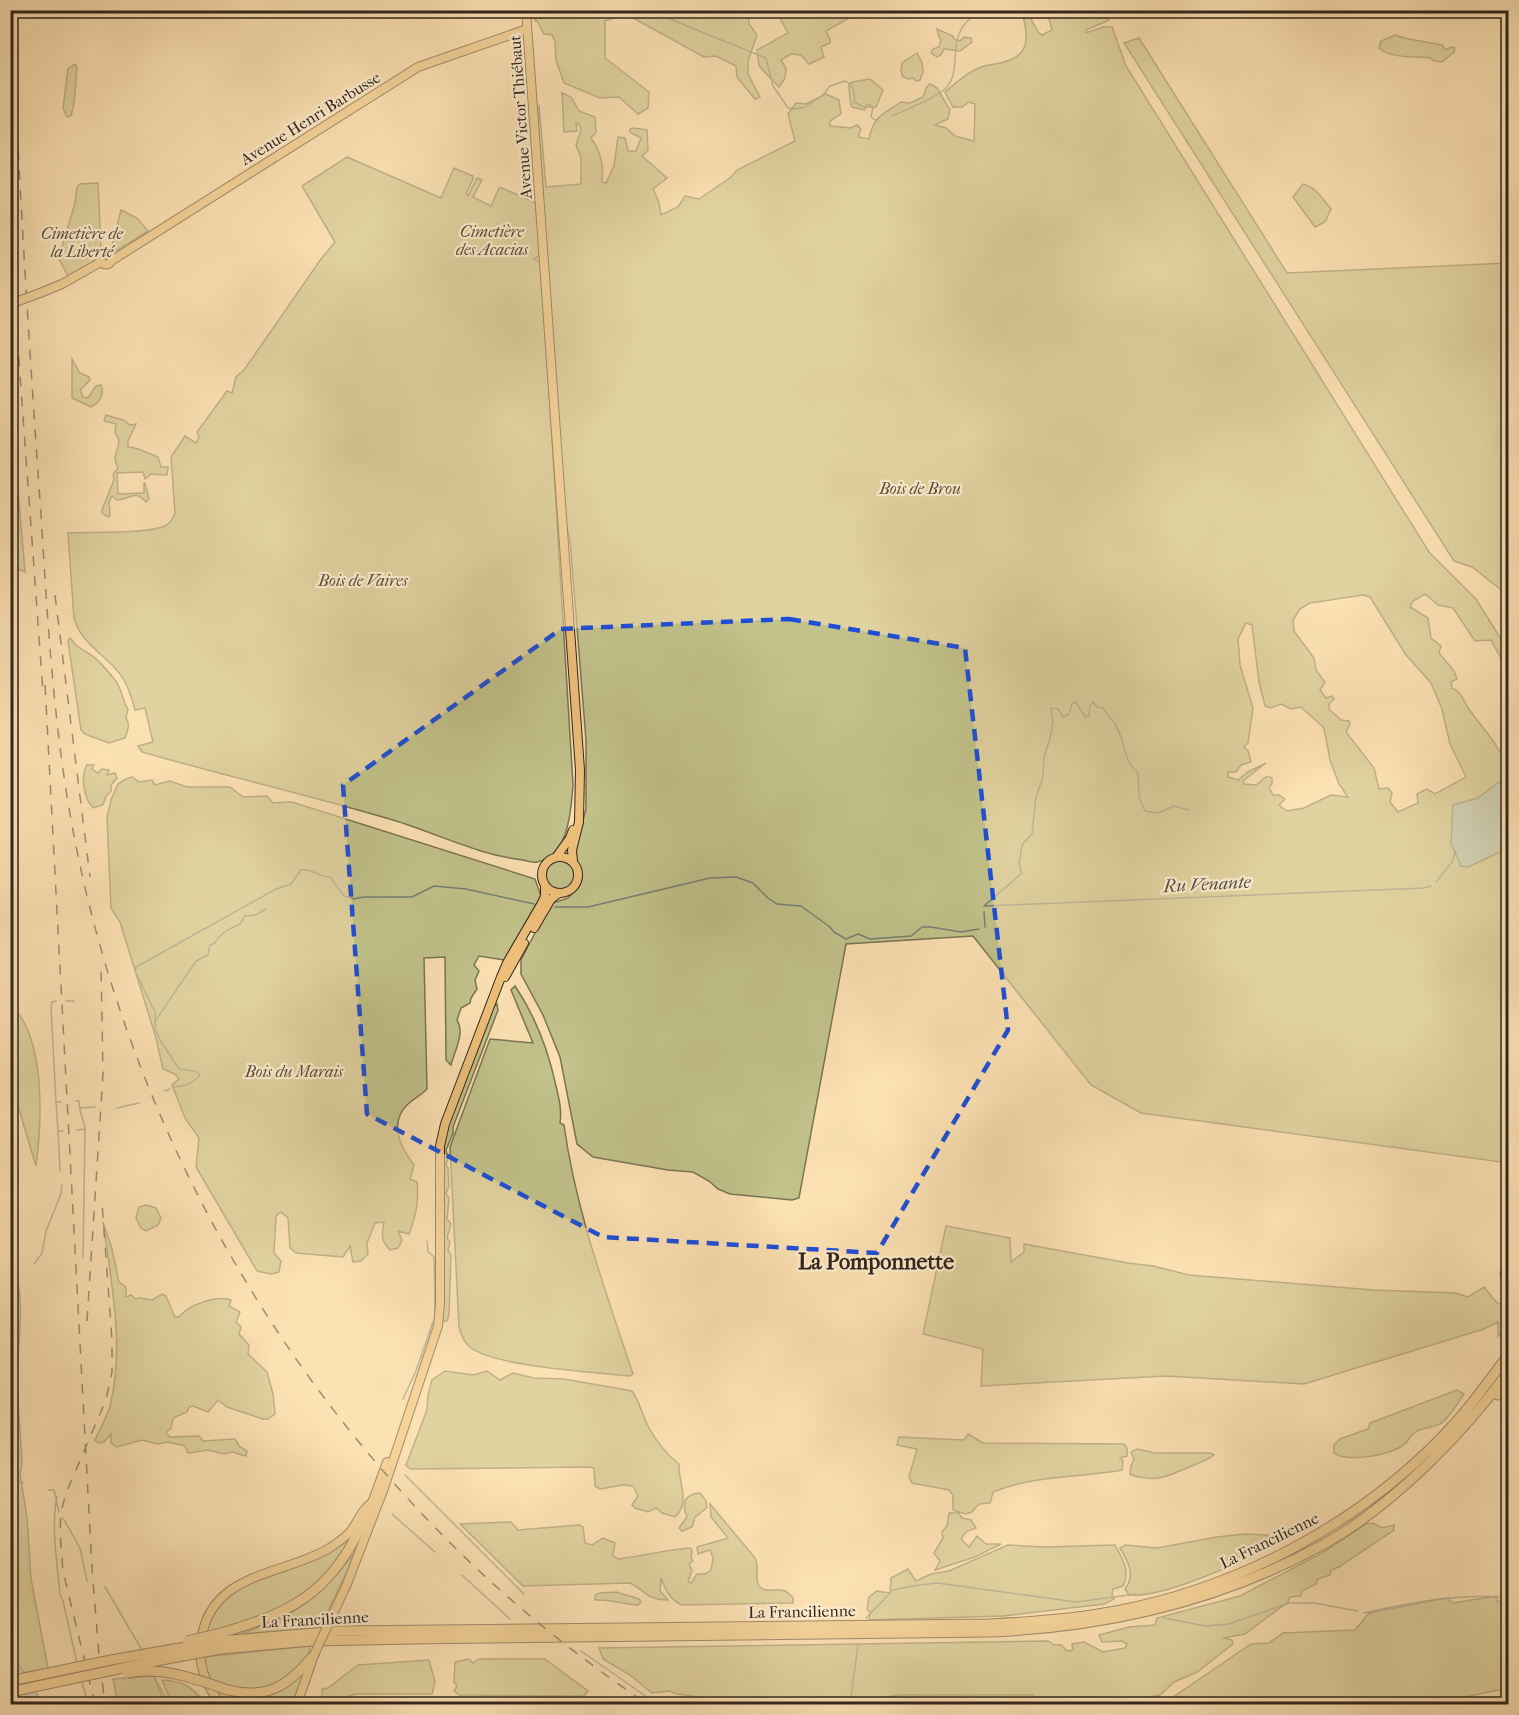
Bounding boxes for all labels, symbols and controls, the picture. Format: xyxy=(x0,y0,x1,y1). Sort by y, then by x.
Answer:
street label: Avenue Victor Thiébaut xyxy=(505,34,536,200)
street label: Avenue Henri Barbusse xyxy=(236,68,384,170)
park label: Cimetière des Acacias xyxy=(456,222,529,259)
park label: Cimetière de la Liberté xyxy=(41,224,124,261)
park label: Bois de Brou xyxy=(878,479,961,498)
park label: Bois de Vaires xyxy=(317,571,409,590)
water label: Ru Venante xyxy=(1162,872,1252,897)
park label: Bois du Marais xyxy=(244,1062,344,1081)
district label: La Pomponnette xyxy=(798,1249,954,1275)
street label: La Francilienne xyxy=(1217,1508,1322,1573)
street label: La Francilienne xyxy=(748,1601,856,1622)
street label: La Francilienne xyxy=(261,1607,369,1632)

